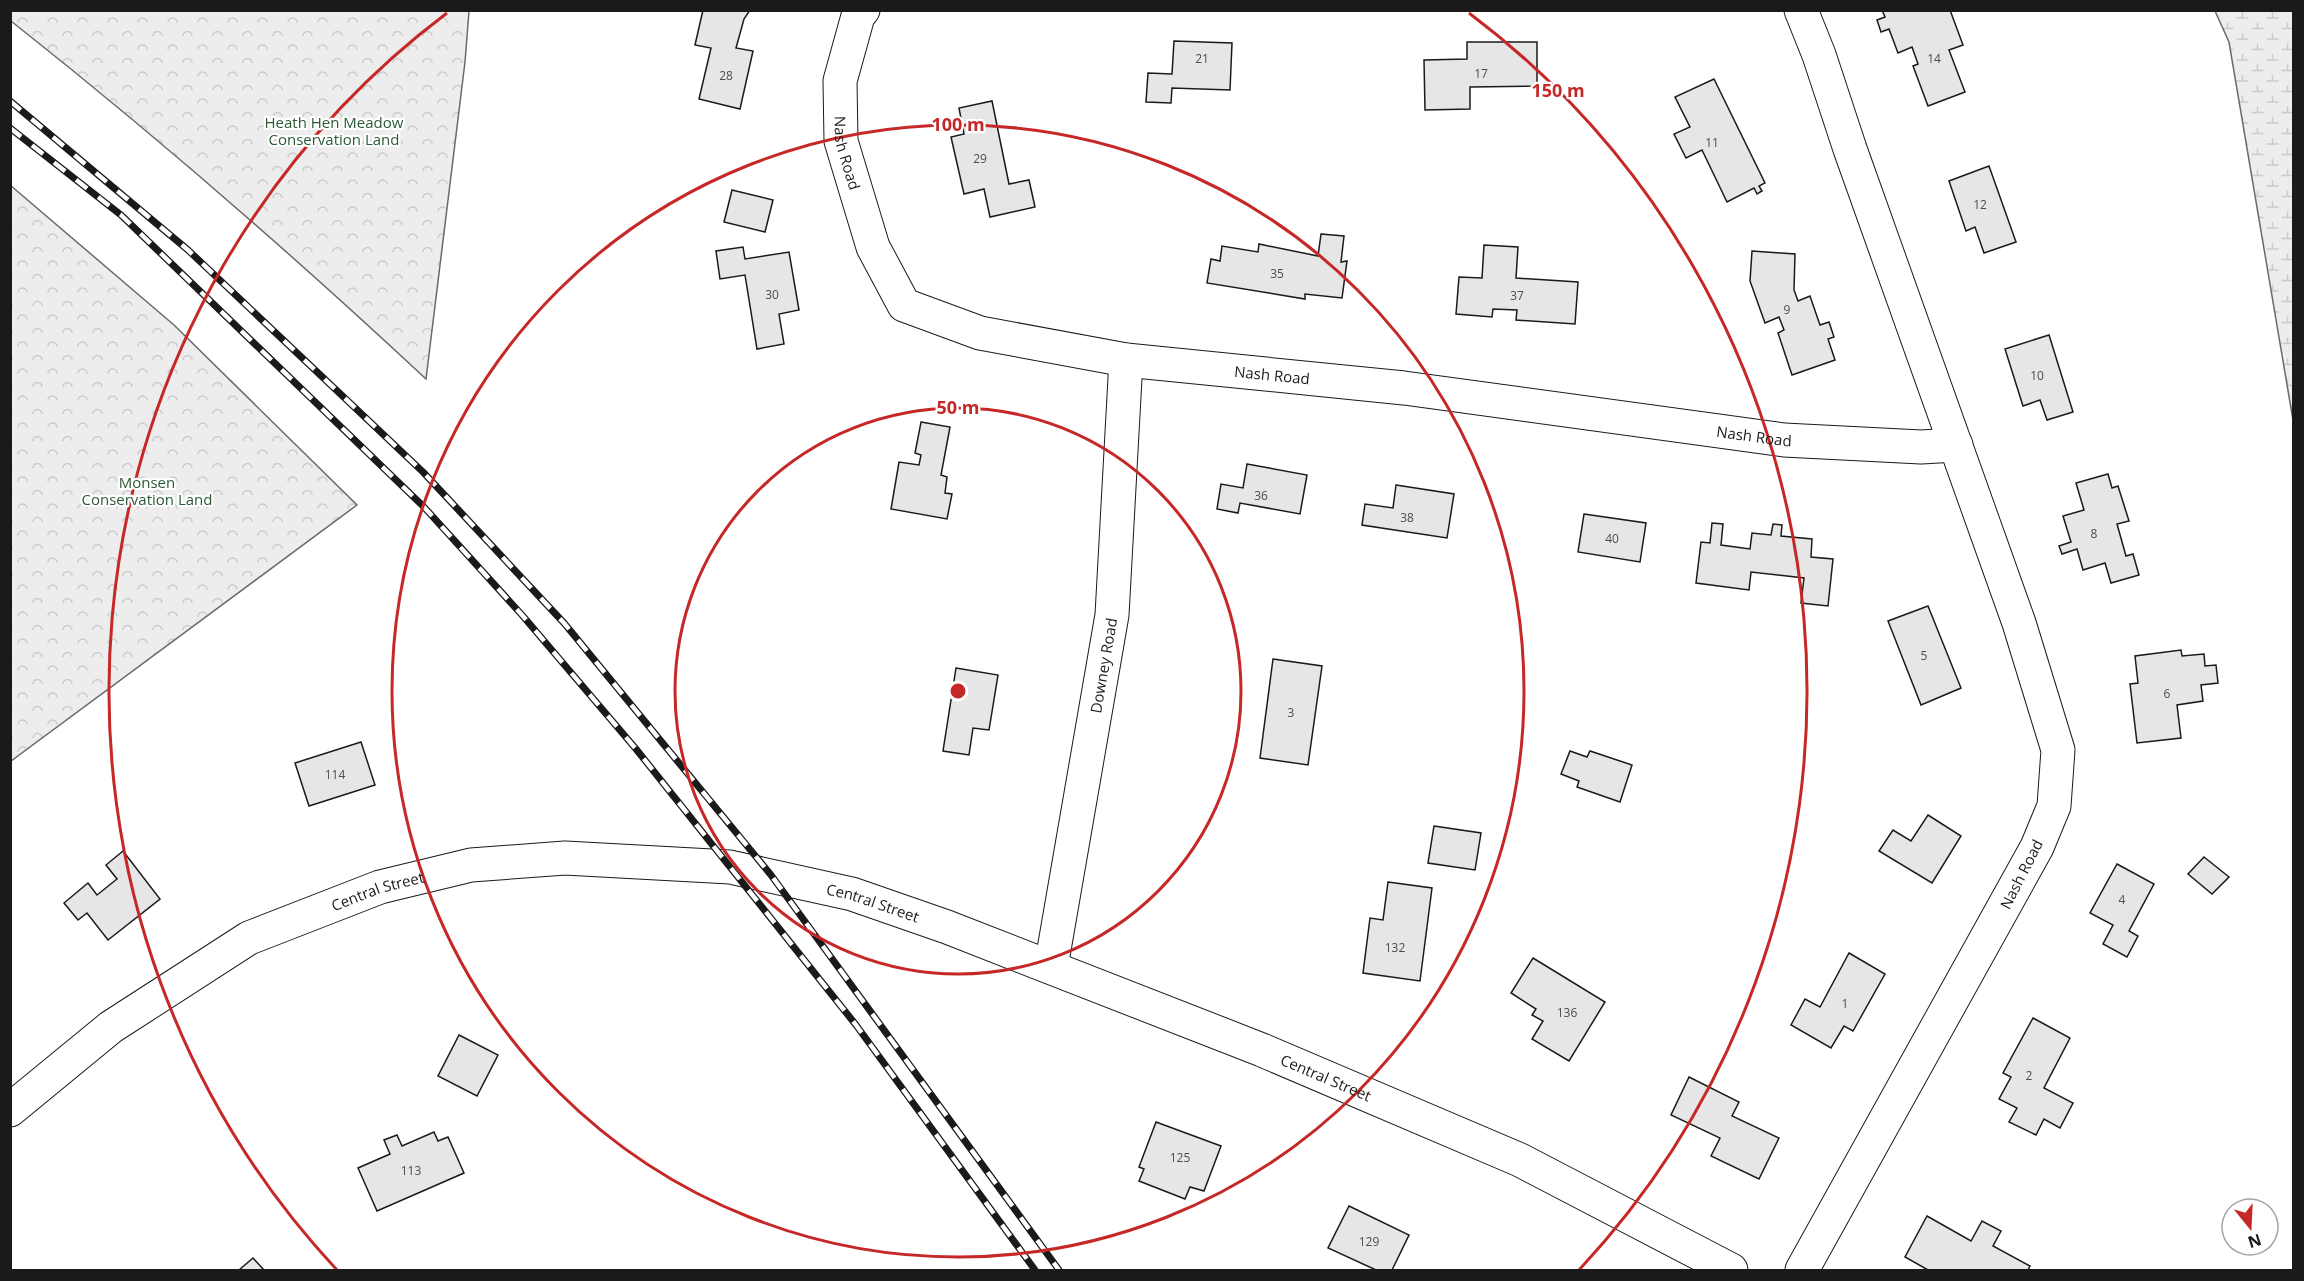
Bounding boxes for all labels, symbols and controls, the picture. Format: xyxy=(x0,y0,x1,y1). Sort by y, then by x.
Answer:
house number: 21 xyxy=(1195,50,1209,67)
house number: 14 xyxy=(1927,50,1941,67)
house number: 17 xyxy=(1474,65,1488,82)
house number: 28 xyxy=(719,67,733,84)
text: 150 m xyxy=(1531,78,1585,102)
park label: Heath Hen Meadow Conservation Land xyxy=(265,112,404,149)
text: 100 m xyxy=(931,112,985,136)
street label: Nash Road xyxy=(831,116,865,192)
house number: 11 xyxy=(1705,134,1719,151)
house number: 29 xyxy=(973,150,987,167)
house number: 12 xyxy=(1973,196,1987,213)
house number: 35 xyxy=(1270,265,1284,282)
house number: 30 xyxy=(765,286,779,303)
house number: 37 xyxy=(1510,287,1524,304)
house number: 9 xyxy=(1784,301,1791,318)
street label: Nash Road xyxy=(1233,361,1311,388)
house number: 10 xyxy=(2030,367,2044,384)
text: 50 m xyxy=(937,395,979,419)
street label: Nash Road xyxy=(1715,421,1792,450)
park label: Monsen Conservation Land xyxy=(82,472,213,509)
house number: 36 xyxy=(1254,487,1268,504)
house number: 38 xyxy=(1400,509,1414,526)
house number: 8 xyxy=(2091,525,2098,542)
house number: 40 xyxy=(1605,530,1619,547)
street label: Downey Road xyxy=(1085,616,1121,715)
house number: 5 xyxy=(1921,647,1928,664)
centre of rings xyxy=(948,681,968,701)
house number: 6 xyxy=(2164,685,2171,702)
house number: 3 xyxy=(1288,704,1295,721)
house number: 114 xyxy=(325,766,345,783)
street label: Nash Road xyxy=(1995,836,2047,912)
street label: Central Street xyxy=(328,867,426,915)
street label: Central Street xyxy=(825,879,922,927)
house number: 4 xyxy=(2119,891,2126,908)
house number: 132 xyxy=(1385,939,1405,956)
house number: 1 xyxy=(1842,995,1848,1012)
house number: 136 xyxy=(1557,1004,1577,1021)
street label: Central Street xyxy=(1278,1049,1374,1105)
house number: 2 xyxy=(2026,1067,2033,1084)
house number: 125 xyxy=(1170,1149,1190,1166)
house number: 113 xyxy=(401,1162,421,1179)
north arrow xyxy=(2220,1197,2280,1257)
text: N xyxy=(2245,1229,2264,1254)
house number: 129 xyxy=(1359,1233,1379,1250)

